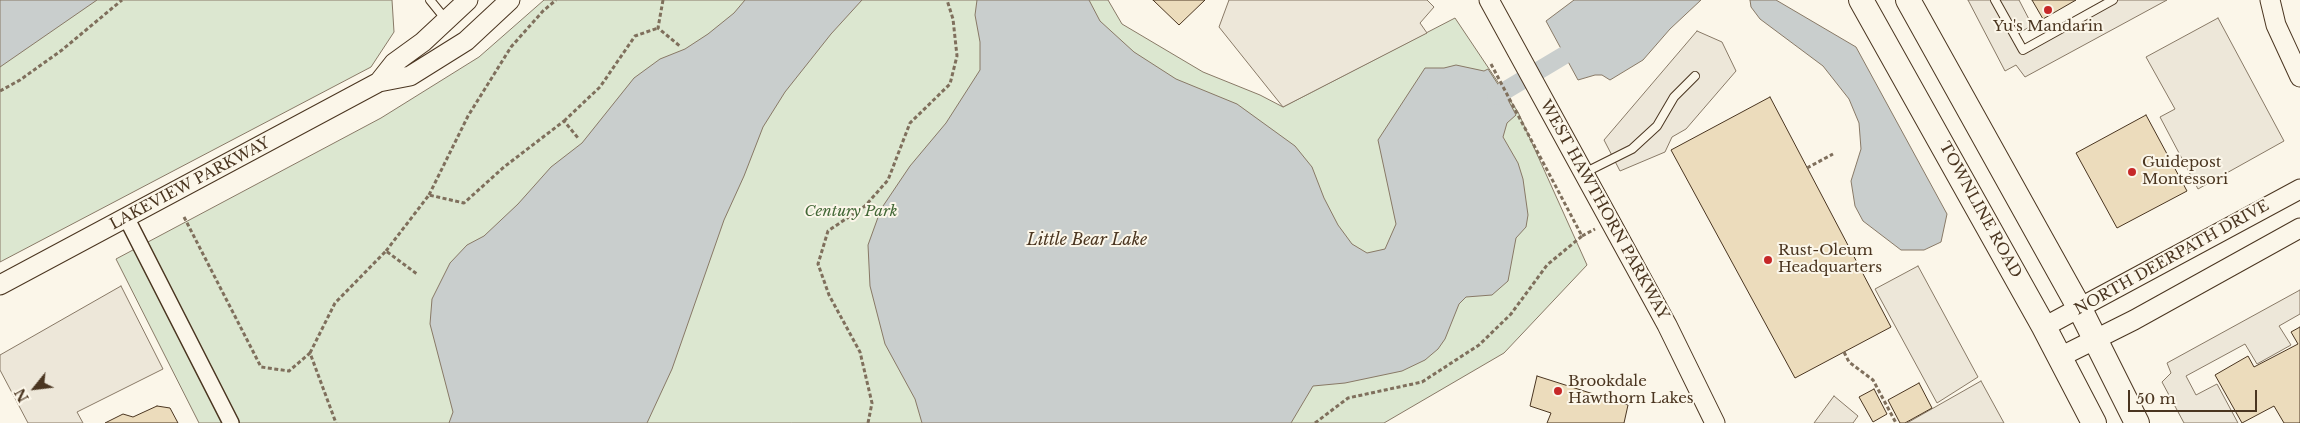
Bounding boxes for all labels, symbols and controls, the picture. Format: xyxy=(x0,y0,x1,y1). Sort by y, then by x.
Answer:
marker: Yu's Mandarin xyxy=(2042,4,2054,16)
place label: Yu's Mandarin xyxy=(1993,18,2103,36)
street label: WEST HAWTHORN PARKWAY xyxy=(1536,97,1672,323)
street label: LAKEVIEW PARKWAY xyxy=(107,134,273,234)
street label: TOWNLINE ROAD xyxy=(1935,139,2025,281)
place label: Guidepost Montessori xyxy=(2142,154,2228,189)
marker: Guidepost Montessori xyxy=(2126,166,2138,178)
street label: NORTH DEERPATH DRIVE xyxy=(2072,197,2272,319)
park label: Century Park xyxy=(804,203,898,221)
water label: Little Bear Lake xyxy=(1027,230,1147,250)
place label: Rust-Oleum Headquarters xyxy=(1778,242,1882,277)
marker: Rust-Oleum Headquarters xyxy=(1762,254,1774,266)
north arrow xyxy=(10,363,60,413)
place label: Brookdale Hawthorn Lakes xyxy=(1568,373,1694,408)
scale bar xyxy=(2130,380,2259,412)
text: N xyxy=(11,385,33,405)
marker: Brookdale Hawthorn Lakes xyxy=(1552,385,1564,397)
text: 50 m xyxy=(2136,389,2176,408)

